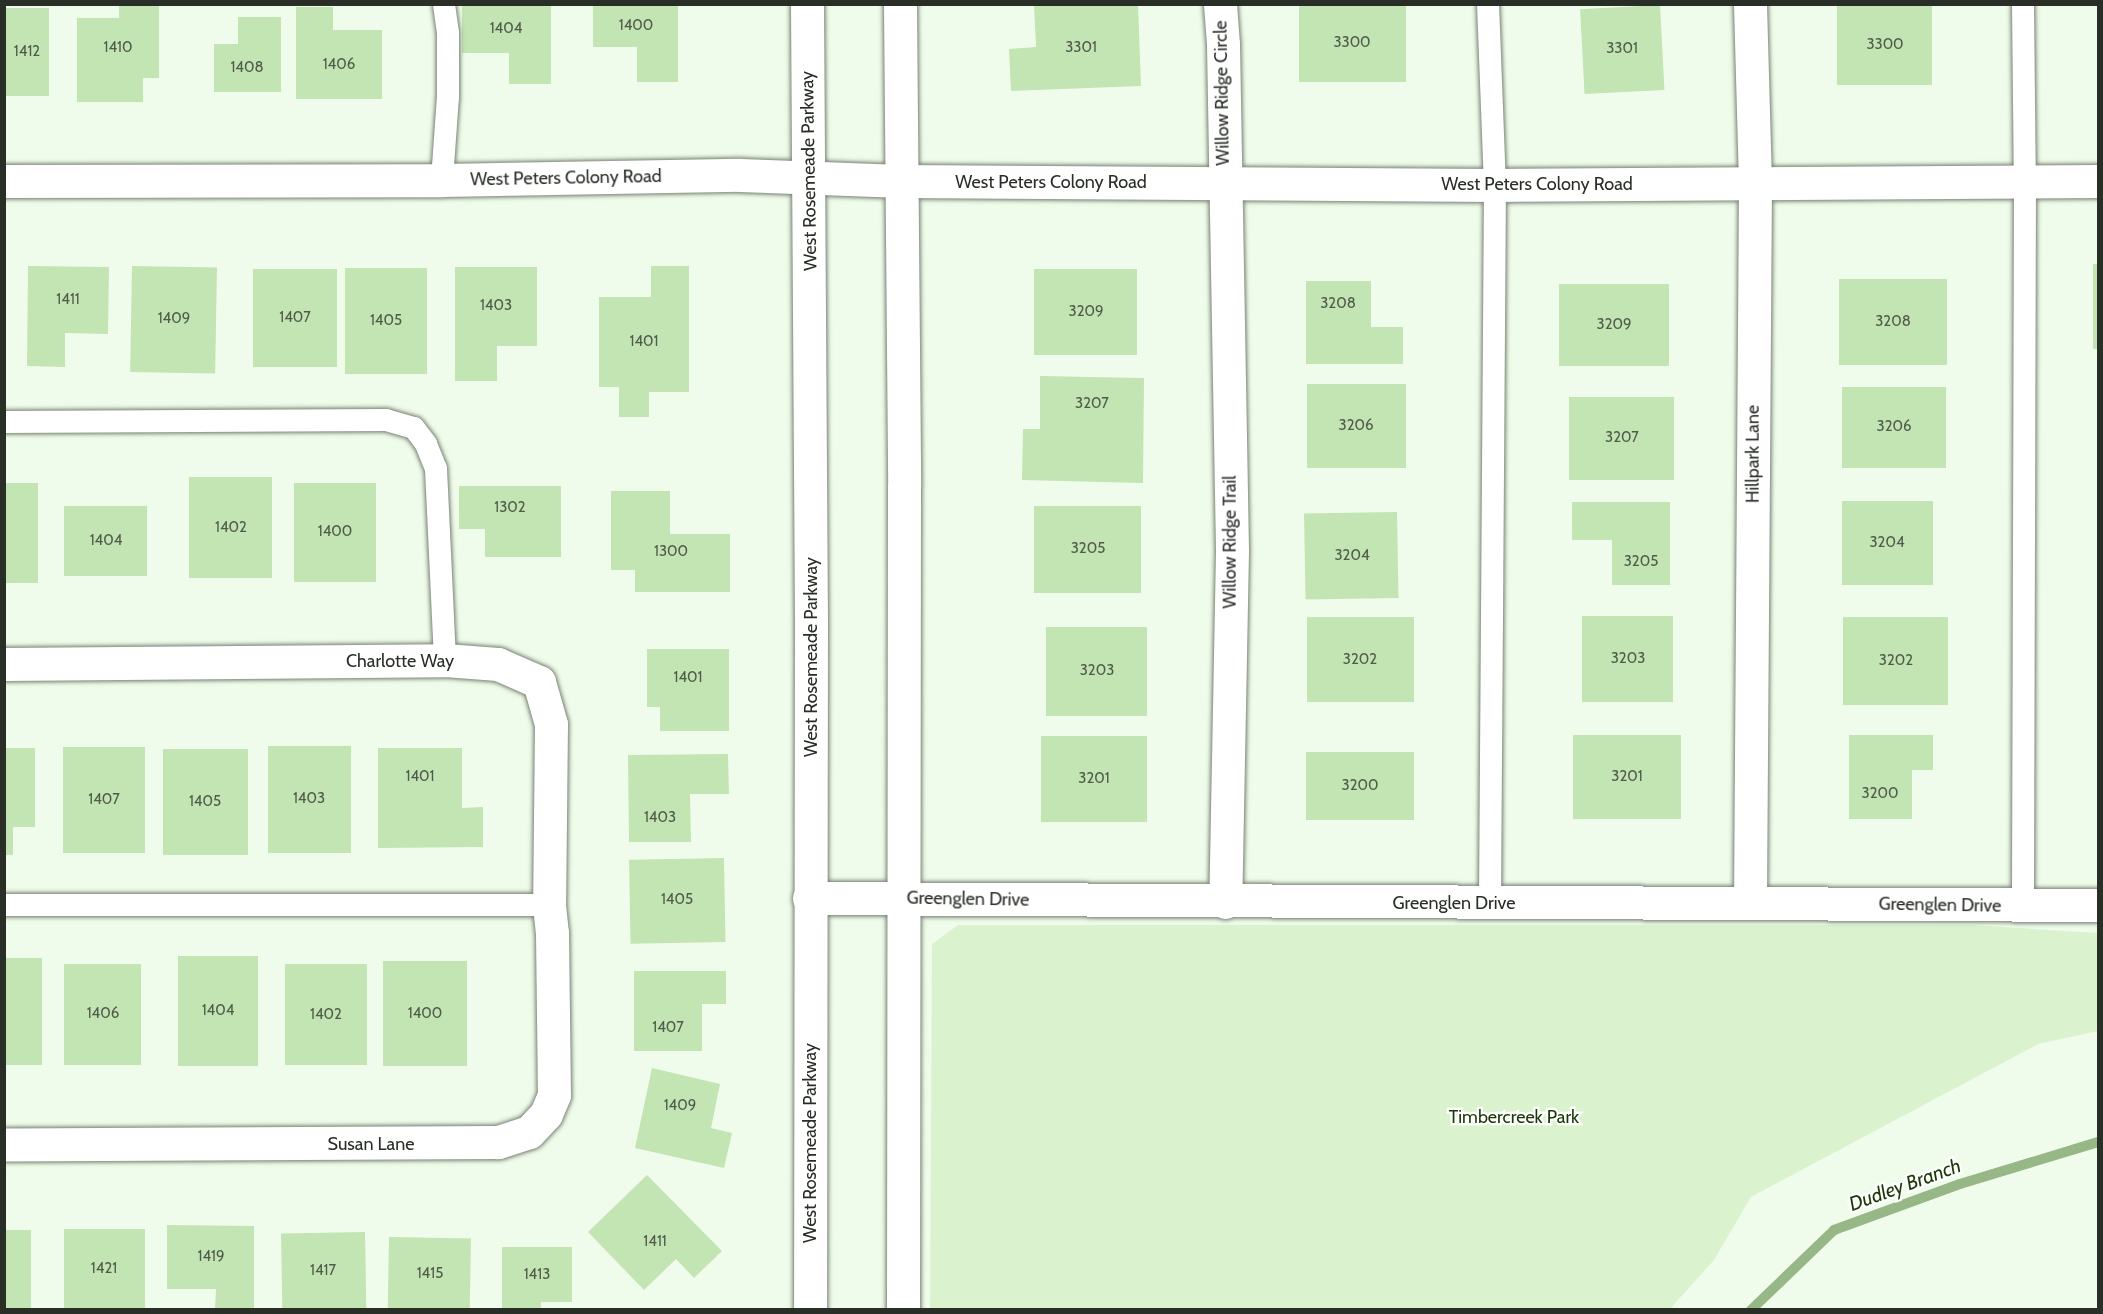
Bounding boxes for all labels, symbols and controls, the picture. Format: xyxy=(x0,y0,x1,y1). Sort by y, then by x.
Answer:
house number: 1400 xyxy=(619,17,653,35)
house number: 1404 xyxy=(490,20,522,38)
street label: Willow Ridge Circle xyxy=(1210,20,1234,166)
house number: 3300 xyxy=(1333,34,1371,52)
house number: 3300 xyxy=(1866,36,1904,54)
house number: 1410 xyxy=(104,39,132,57)
house number: 3301 xyxy=(1065,39,1097,57)
house number: 3301 xyxy=(1606,40,1638,58)
house number: 1412 xyxy=(14,43,40,61)
house number: 1406 xyxy=(323,56,355,74)
house number: 1408 xyxy=(230,59,264,77)
street label: West Rosemeade Parkway xyxy=(796,71,822,271)
street label: West Peters Colony Road xyxy=(470,166,662,190)
street label: West Peters Colony Road xyxy=(955,171,1147,193)
street label: West Peters Colony Road xyxy=(1441,173,1633,195)
house number: 1411 xyxy=(56,291,80,309)
house number: 3208 xyxy=(1320,295,1356,313)
house number: 1403 xyxy=(480,297,512,315)
house number: 3209 xyxy=(1069,303,1103,321)
house number: 1407 xyxy=(279,309,311,327)
house number: 1409 xyxy=(158,310,190,328)
house number: 1405 xyxy=(370,312,402,330)
house number: 3208 xyxy=(1875,313,1911,331)
house number: 3209 xyxy=(1597,316,1631,334)
house number: 1401 xyxy=(630,333,658,351)
house number: 3207 xyxy=(1075,395,1109,413)
street label: Hillpark Lane xyxy=(1742,405,1764,503)
house number: 3206 xyxy=(1339,417,1373,435)
house number: 3206 xyxy=(1877,418,1911,436)
house number: 3207 xyxy=(1605,429,1639,447)
street label: Willow Ridge Trail xyxy=(1219,475,1241,609)
house number: 1302 xyxy=(494,499,526,517)
house number: 1402 xyxy=(215,519,247,537)
house number: 1400 xyxy=(318,523,352,541)
house number: 1404 xyxy=(90,532,122,550)
house number: 3204 xyxy=(1869,534,1905,552)
house number: 3205 xyxy=(1071,540,1105,558)
house number: 1300 xyxy=(654,543,688,561)
house number: 3204 xyxy=(1334,547,1370,565)
house number: 3205 xyxy=(1624,553,1658,571)
street label: West Rosemeade Parkway xyxy=(800,557,822,757)
street label: Charlotte Way xyxy=(346,650,454,672)
house number: 3203 xyxy=(1611,650,1645,668)
house number: 3202 xyxy=(1343,651,1377,669)
house number: 3202 xyxy=(1879,652,1913,670)
house number: 3203 xyxy=(1080,662,1114,680)
house number: 1401 xyxy=(674,669,702,687)
house number: 1401 xyxy=(406,768,434,786)
house number: 3201 xyxy=(1611,768,1643,786)
house number: 3201 xyxy=(1078,770,1110,788)
house number: 3200 xyxy=(1342,777,1378,795)
house number: 3200 xyxy=(1862,785,1898,803)
house number: 1403 xyxy=(293,790,325,808)
house number: 1407 xyxy=(88,791,120,809)
house number: 1405 xyxy=(189,793,221,811)
house number: 1403 xyxy=(644,809,676,827)
street label: Greenglen Drive xyxy=(906,887,1030,911)
house number: 1405 xyxy=(661,891,693,909)
street label: Greenglen Drive xyxy=(1393,892,1515,914)
street label: Greenglen Drive xyxy=(1878,893,2002,917)
house number: 1404 xyxy=(202,1002,234,1020)
house number: 1406 xyxy=(87,1005,119,1023)
house number: 1400 xyxy=(408,1005,442,1023)
house number: 1402 xyxy=(310,1006,342,1024)
house number: 1407 xyxy=(652,1019,684,1037)
street label: West Rosemeade Parkway xyxy=(799,1043,821,1243)
house number: 1409 xyxy=(664,1097,696,1115)
park label: Timbercreek Park xyxy=(1449,1106,1579,1128)
street label: Susan Lane xyxy=(328,1133,414,1155)
water label: Dudley Branch xyxy=(1846,1154,1964,1216)
house number: 1411 xyxy=(643,1233,667,1251)
house number: 1419 xyxy=(198,1248,224,1266)
house number: 1421 xyxy=(91,1260,117,1278)
house number: 1417 xyxy=(310,1262,336,1280)
house number: 1415 xyxy=(417,1265,443,1283)
house number: 1413 xyxy=(524,1266,550,1284)

